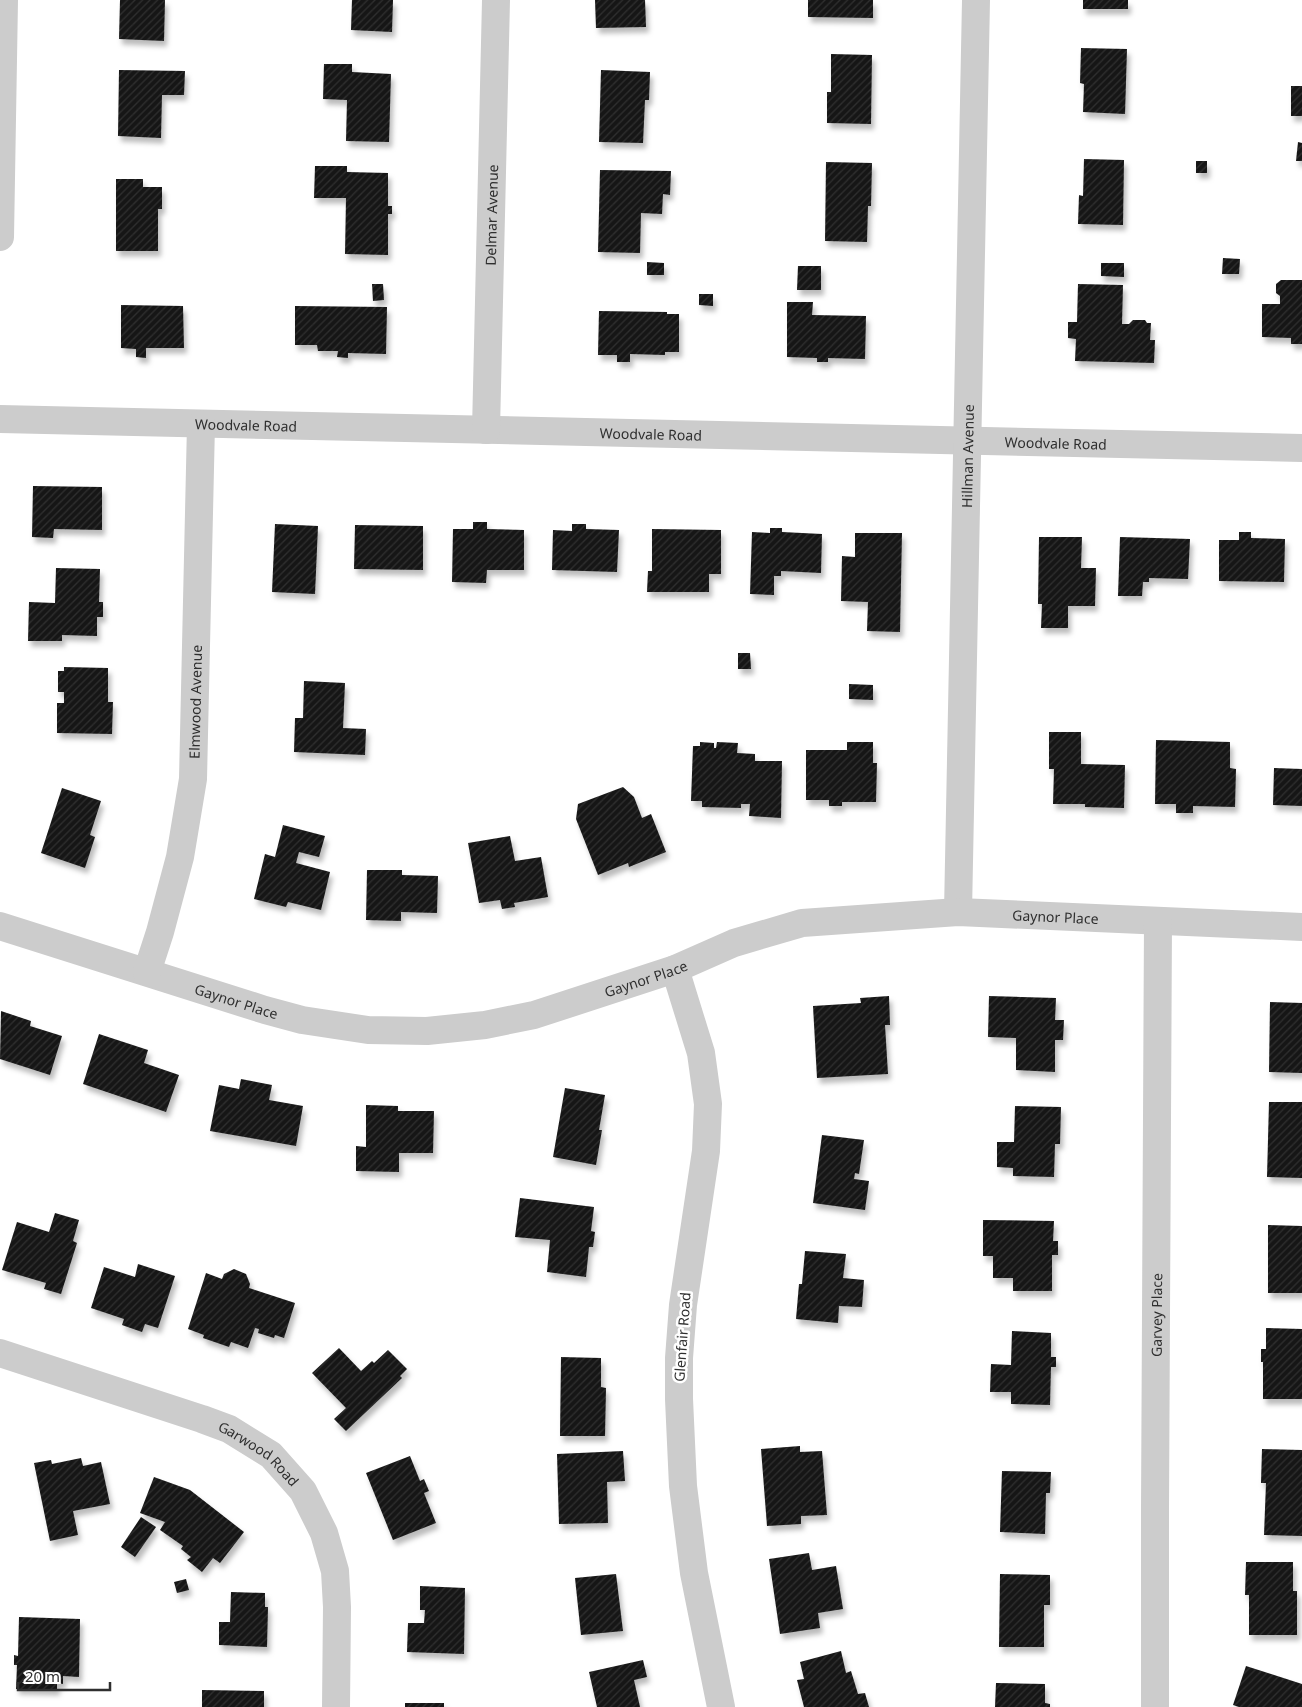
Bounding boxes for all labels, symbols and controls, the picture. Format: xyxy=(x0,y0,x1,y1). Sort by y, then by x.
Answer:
street label: Delmar Avenue xyxy=(480,164,502,266)
street label: Hillman Avenue xyxy=(956,404,978,508)
street label: Woodvale Road xyxy=(195,414,297,435)
street label: Woodvale Road xyxy=(600,423,702,444)
street label: Woodvale Road xyxy=(1004,432,1107,453)
street label: Elmwood Avenue xyxy=(184,644,206,759)
street label: Gaynor Place xyxy=(1012,905,1099,928)
street label: Gaynor Place xyxy=(602,955,690,1001)
street label: Gaynor Place xyxy=(192,979,280,1023)
street label: Garvey Place xyxy=(1146,1273,1166,1357)
street label: Glenfair Road xyxy=(669,1292,695,1382)
street label: Garwood Road xyxy=(216,1417,303,1490)
scale bar xyxy=(18,1660,110,1692)
text: 20 m xyxy=(25,1666,60,1686)

